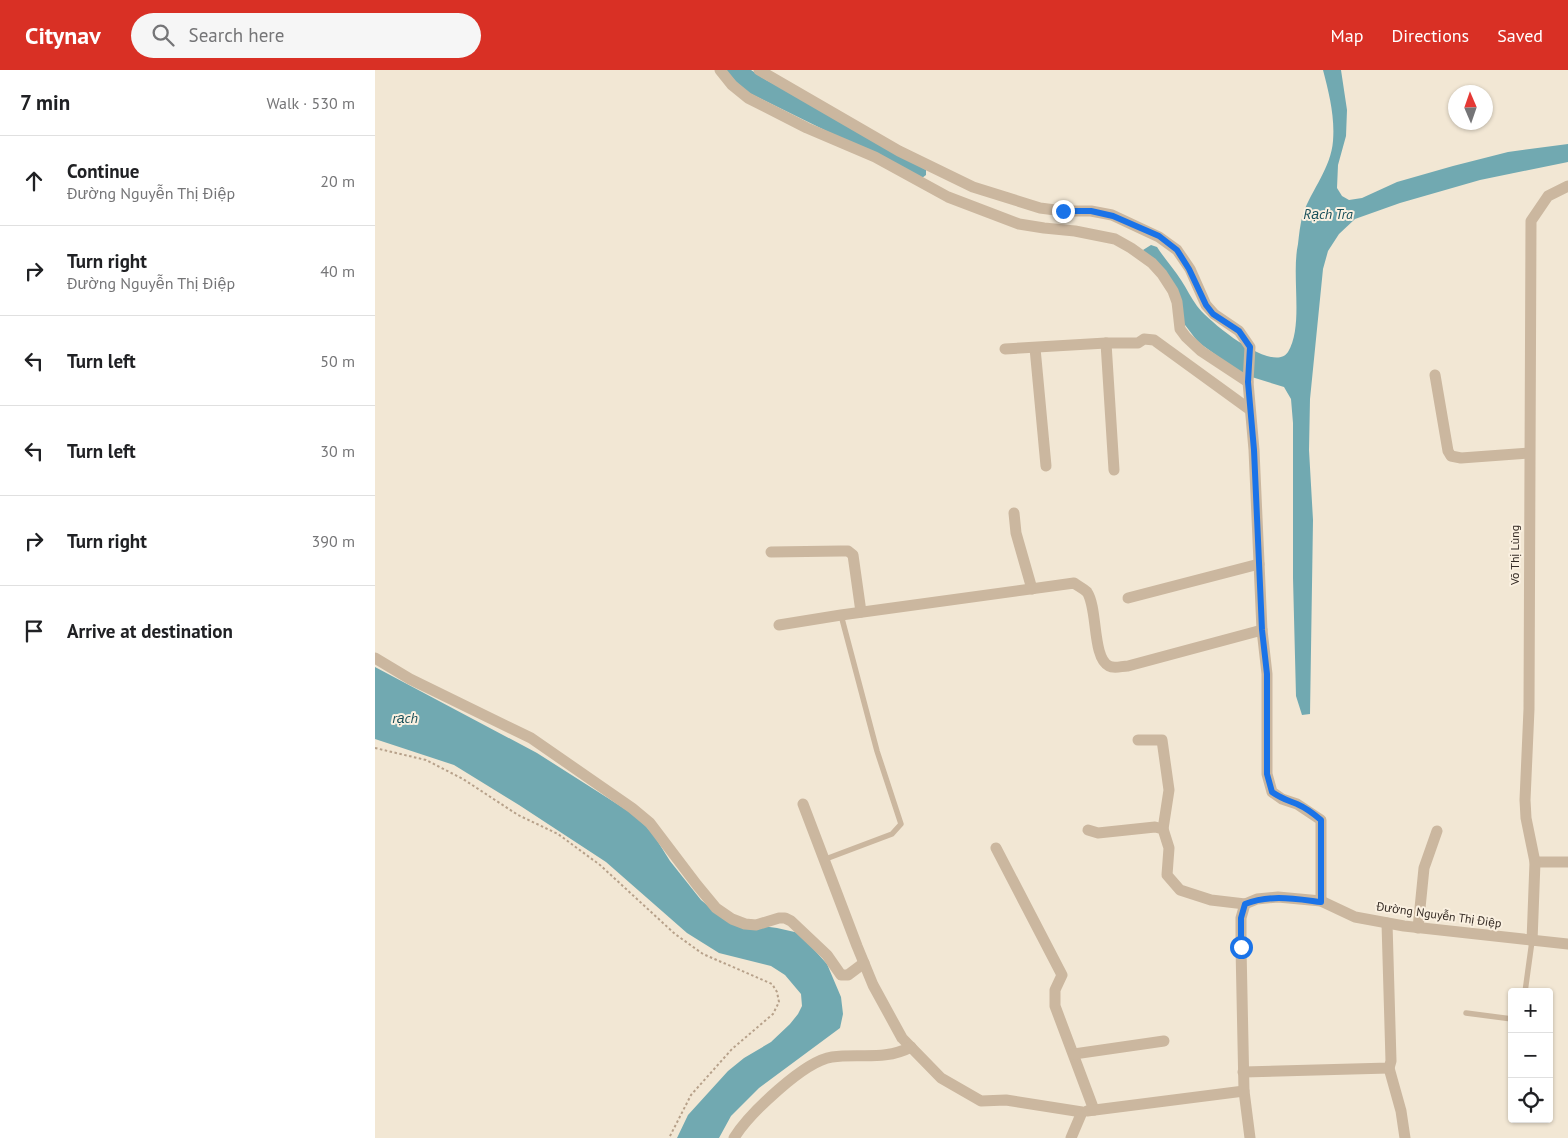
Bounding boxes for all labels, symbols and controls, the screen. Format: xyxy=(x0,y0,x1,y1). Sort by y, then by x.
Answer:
search box xyxy=(131,13,481,58)
text: Citynav xyxy=(25,20,101,51)
icon: search xyxy=(149,21,177,49)
text: Search here xyxy=(189,23,284,47)
text: Map xyxy=(1331,24,1363,47)
text: Directions xyxy=(1391,24,1469,47)
text: Saved xyxy=(1497,24,1543,47)
north arrow xyxy=(1448,85,1493,130)
text: 7 min xyxy=(20,89,70,116)
text: Walk · 530 m xyxy=(266,93,355,113)
text: Continue xyxy=(67,159,139,183)
icon: ahead xyxy=(20,167,48,195)
text: 20 m xyxy=(320,171,355,191)
text: Đường Nguyễn Thị Điệp xyxy=(67,183,235,203)
route end xyxy=(1052,200,1075,223)
water label: Rạch Tra xyxy=(1303,205,1353,223)
text: Turn right xyxy=(67,249,147,273)
icon: right xyxy=(20,257,48,285)
text: 40 m xyxy=(320,261,355,281)
text: Đường Nguyễn Thị Điệp xyxy=(67,273,235,293)
icon: left xyxy=(20,347,48,375)
text: Turn left xyxy=(67,349,136,373)
text: 50 m xyxy=(320,351,355,371)
icon: left xyxy=(20,437,48,465)
text: Turn left xyxy=(67,439,136,463)
text: 30 m xyxy=(320,441,355,461)
street label: Võ Thị Lùng xyxy=(1507,525,1522,586)
icon: right xyxy=(20,527,48,555)
text: Turn right xyxy=(67,529,147,553)
text: 390 m xyxy=(312,531,355,551)
icon: arrive xyxy=(20,617,48,645)
text: Arrive at destination xyxy=(67,619,233,643)
water label: rạch xyxy=(392,709,418,727)
street label: Đường Nguyễn Thị Điệp xyxy=(1375,898,1503,931)
route start xyxy=(1230,936,1253,959)
map controls xyxy=(1508,988,1553,1123)
button: + xyxy=(1508,988,1553,1033)
button: − xyxy=(1508,1033,1553,1078)
button: locate xyxy=(1508,1078,1553,1123)

